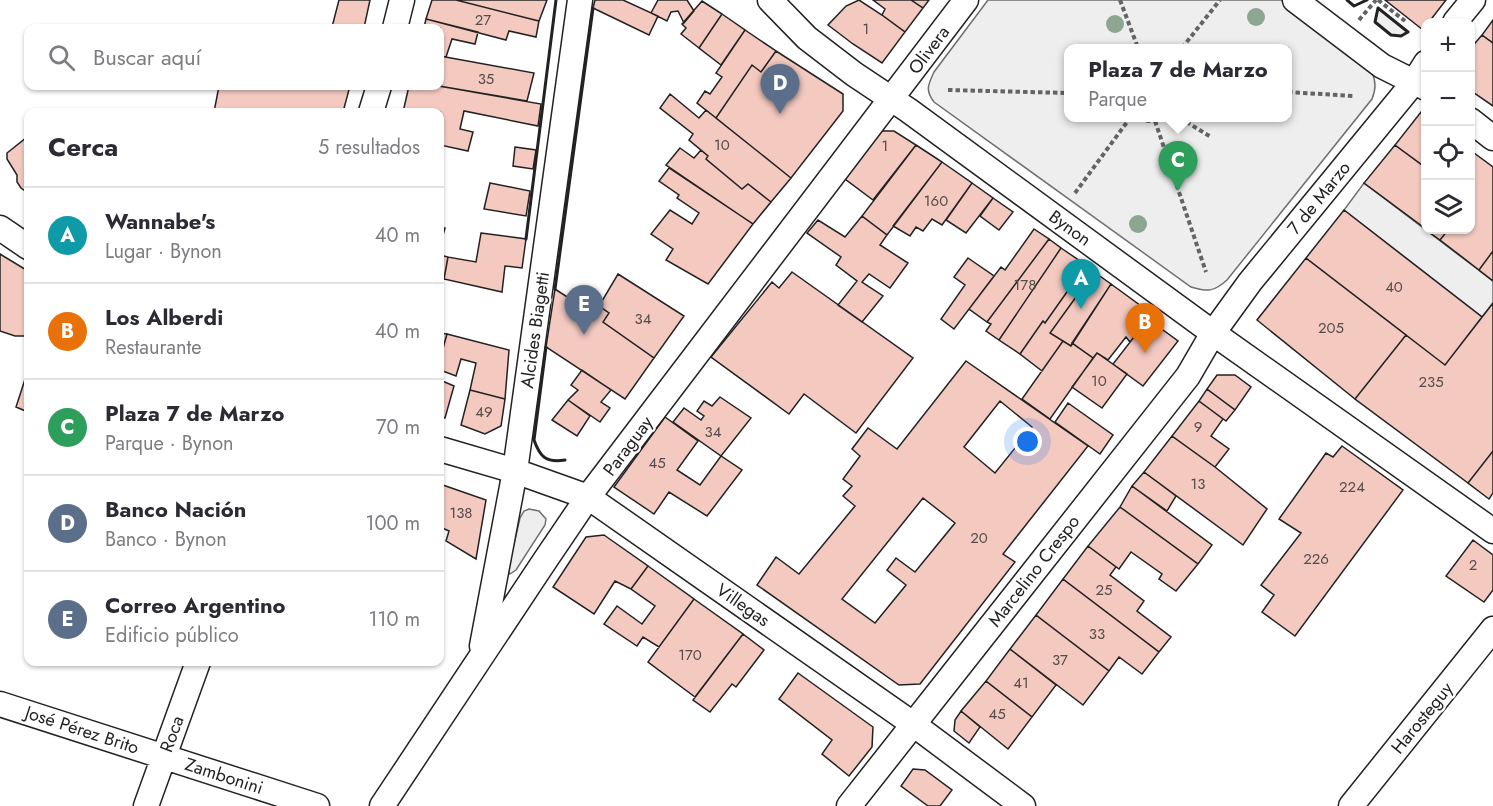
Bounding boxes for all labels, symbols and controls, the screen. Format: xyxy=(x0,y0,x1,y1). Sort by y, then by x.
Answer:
house number: 27 xyxy=(475,9,491,31)
house number: 1 xyxy=(863,18,869,40)
map controls xyxy=(1421,18,1475,234)
button: + xyxy=(1421,18,1475,72)
street label: Olivera xyxy=(902,20,956,80)
search box xyxy=(24,24,444,90)
icon: search xyxy=(45,41,78,74)
text: Buscar aquí xyxy=(93,41,201,73)
popup xyxy=(1064,44,1292,122)
text: Plaza 7 de Marzo xyxy=(1088,53,1268,85)
pin: D xyxy=(760,64,800,114)
house number: 35 xyxy=(478,68,494,90)
button: − xyxy=(1421,72,1475,126)
text: Parque xyxy=(1088,85,1147,114)
button: locate xyxy=(1421,126,1475,180)
text: Cerca xyxy=(48,128,118,166)
text: 5 resultados xyxy=(318,133,420,162)
house number: 10 xyxy=(714,134,730,156)
house number: 1 xyxy=(882,135,888,157)
pin: C xyxy=(1158,142,1198,191)
street label: 7 de Marzo xyxy=(1281,156,1357,240)
button: layers xyxy=(1421,180,1475,234)
house number: 160 xyxy=(924,190,948,212)
street label: Bynon xyxy=(1043,204,1097,252)
text: Wannabe's xyxy=(105,205,215,237)
text: A xyxy=(60,221,75,250)
text: 40 m xyxy=(375,221,420,250)
text: Lugar · Bynon xyxy=(105,237,222,266)
pin: A xyxy=(1062,260,1100,309)
street label: Alcides Biagetti xyxy=(514,270,556,390)
house number: 178 xyxy=(1014,274,1036,296)
house number: 40 xyxy=(1385,276,1403,298)
pin: E xyxy=(564,286,604,335)
text: Los Alberdi xyxy=(105,301,223,333)
pin: B xyxy=(1126,304,1164,353)
house number: 34 xyxy=(635,308,652,330)
text: B xyxy=(61,317,74,346)
text: 40 m xyxy=(375,317,420,346)
house number: 205 xyxy=(1318,317,1344,339)
text: Restaurante xyxy=(105,333,202,362)
house number: 10 xyxy=(1091,370,1107,392)
house number: 235 xyxy=(1418,371,1444,393)
text: Plaza 7 de Marzo xyxy=(105,397,284,429)
house number: 49 xyxy=(475,401,493,423)
street label: Paraguay xyxy=(597,411,659,481)
text: C xyxy=(60,413,75,442)
text: 70 m xyxy=(376,413,420,442)
house number: 9 xyxy=(1194,416,1202,438)
house number: 34 xyxy=(705,421,722,443)
your location xyxy=(1013,427,1042,456)
text: Parque · Bynon xyxy=(105,429,234,458)
house number: 45 xyxy=(648,452,666,474)
house number: 13 xyxy=(1191,473,1205,495)
house number: 224 xyxy=(1339,476,1365,498)
text: Banco Nación xyxy=(105,493,246,525)
house number: 138 xyxy=(449,502,473,524)
text: D xyxy=(60,509,75,538)
text: 100 m xyxy=(365,509,420,538)
street label: Marcelino Crespo xyxy=(982,510,1086,632)
text: Banco · Bynon xyxy=(105,525,227,554)
house number: 20 xyxy=(970,527,988,549)
house number: 226 xyxy=(1303,548,1329,570)
house number: 2 xyxy=(1469,554,1477,576)
street label: Villegas xyxy=(711,577,775,633)
house number: 25 xyxy=(1096,579,1113,601)
text: Correo Argentino xyxy=(105,589,286,621)
text: E xyxy=(61,605,74,634)
text: 110 m xyxy=(368,605,420,634)
text: Edificio público xyxy=(105,621,239,650)
house number: 33 xyxy=(1089,623,1105,645)
house number: 170 xyxy=(678,644,702,666)
house number: 37 xyxy=(1052,649,1068,671)
house number: 41 xyxy=(1013,672,1029,694)
street label: Harosteguy xyxy=(1385,676,1459,759)
street label: José Pérez Brito xyxy=(20,699,142,761)
house number: 45 xyxy=(988,703,1006,725)
street label: Roca xyxy=(153,712,191,756)
street label: Zambonini xyxy=(182,751,266,801)

